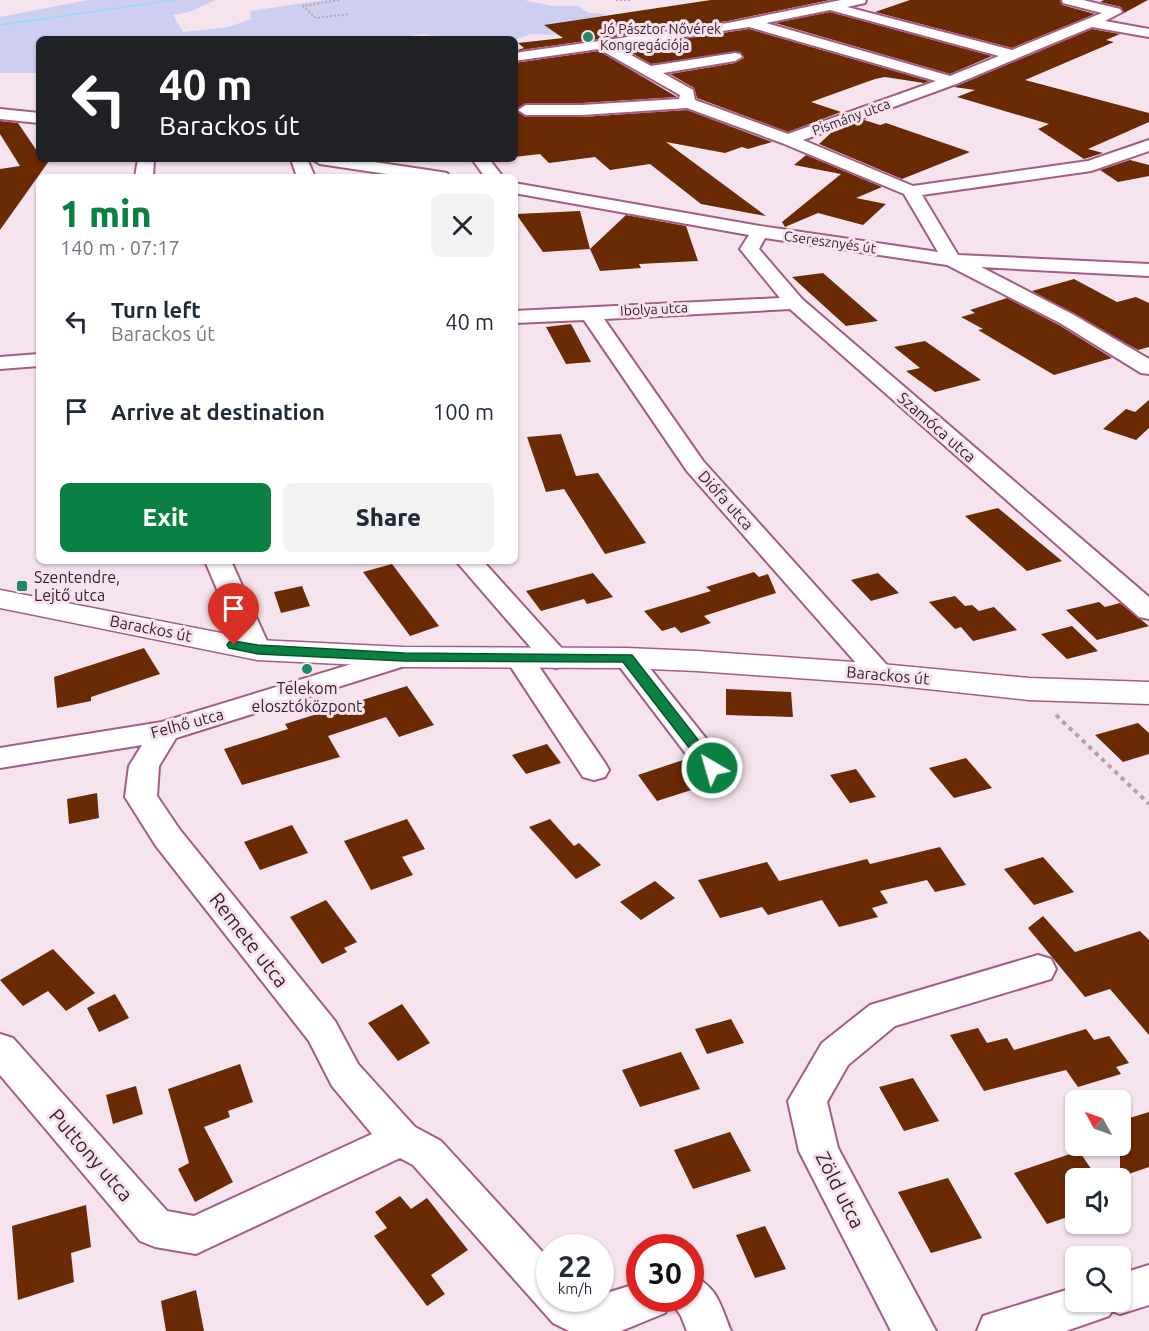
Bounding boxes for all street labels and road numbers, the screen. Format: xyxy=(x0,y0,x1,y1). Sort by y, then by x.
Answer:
street label: Pismány utca xyxy=(810,95,892,139)
street label: Cseresznyés út xyxy=(783,228,878,256)
street label: Ibolya utca xyxy=(620,299,688,319)
street label: Szamóca utca xyxy=(894,388,980,466)
street label: Diófa utca xyxy=(695,467,757,533)
street label: Barackos út xyxy=(108,611,194,645)
street label: Barackos út xyxy=(846,662,931,688)
street label: Felhő utca xyxy=(149,705,225,741)
street label: Remete utca xyxy=(205,888,294,992)
street label: Puttony utca xyxy=(45,1104,138,1206)
street label: Zöld utca xyxy=(811,1148,870,1232)

